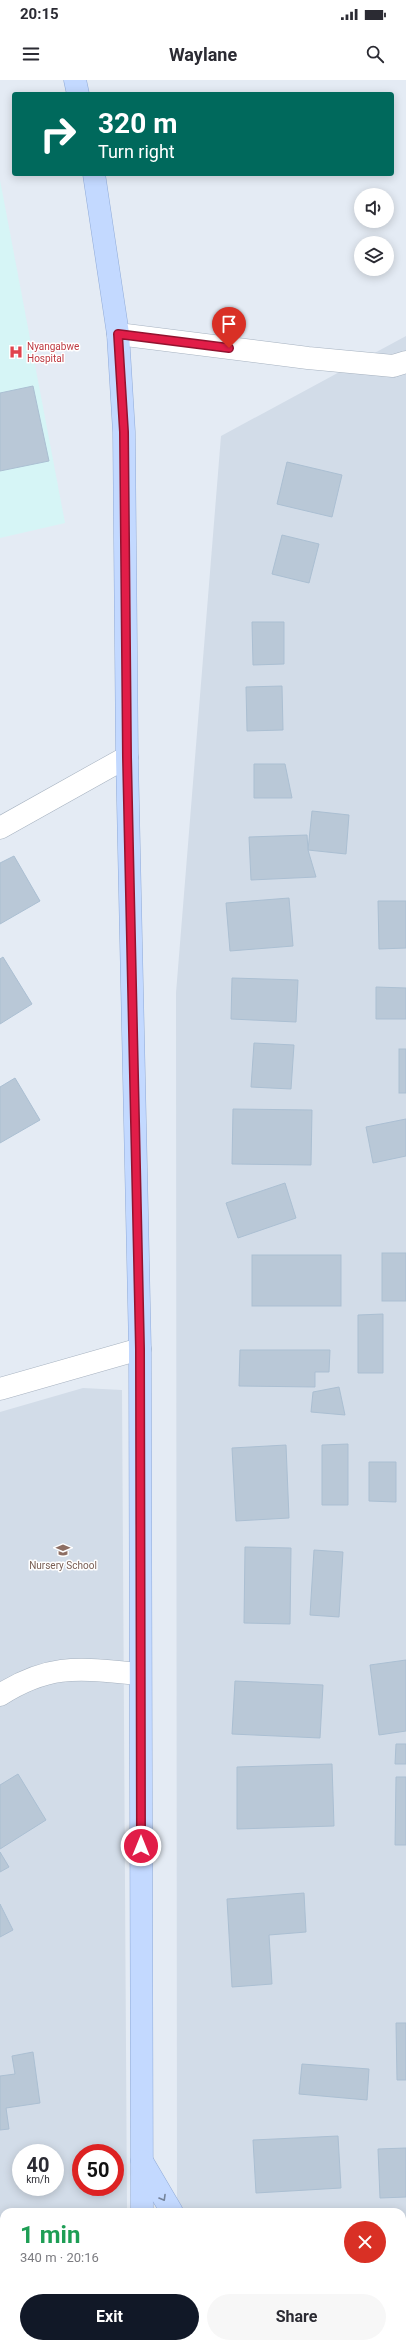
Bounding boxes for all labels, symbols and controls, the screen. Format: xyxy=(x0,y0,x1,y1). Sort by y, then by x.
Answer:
text: 20:15 xyxy=(20,5,59,23)
icon: menu xyxy=(20,43,42,65)
icon: search xyxy=(364,43,386,65)
text: Waylane xyxy=(169,44,237,65)
text: 320 m xyxy=(98,107,177,140)
icon: right xyxy=(32,108,84,160)
text: Turn right xyxy=(98,141,175,162)
map controls xyxy=(354,188,394,276)
button: sound xyxy=(354,188,394,228)
button: layers xyxy=(354,236,394,276)
pin xyxy=(212,307,246,348)
icon: arrive xyxy=(218,313,240,335)
place label: Nyangabwe Hospital xyxy=(27,341,79,364)
hospital icon: Nyangabwe Hospital xyxy=(8,344,24,360)
school or university icon: Nursery School xyxy=(55,1542,71,1558)
place label: Nursery School xyxy=(29,1560,97,1571)
position arrow xyxy=(120,1825,162,1867)
speed limit sign: 50 xyxy=(72,2144,124,2196)
text: 40 xyxy=(27,2153,49,2177)
text: km/h xyxy=(26,2174,50,2185)
one-way arrow xyxy=(159,2194,166,2201)
text: 1 min xyxy=(20,2221,80,2249)
button: close xyxy=(344,2221,386,2263)
text: 340 m · 20:16 xyxy=(20,2250,99,2265)
button: Exit xyxy=(20,2294,199,2340)
button: Share xyxy=(207,2294,386,2340)

